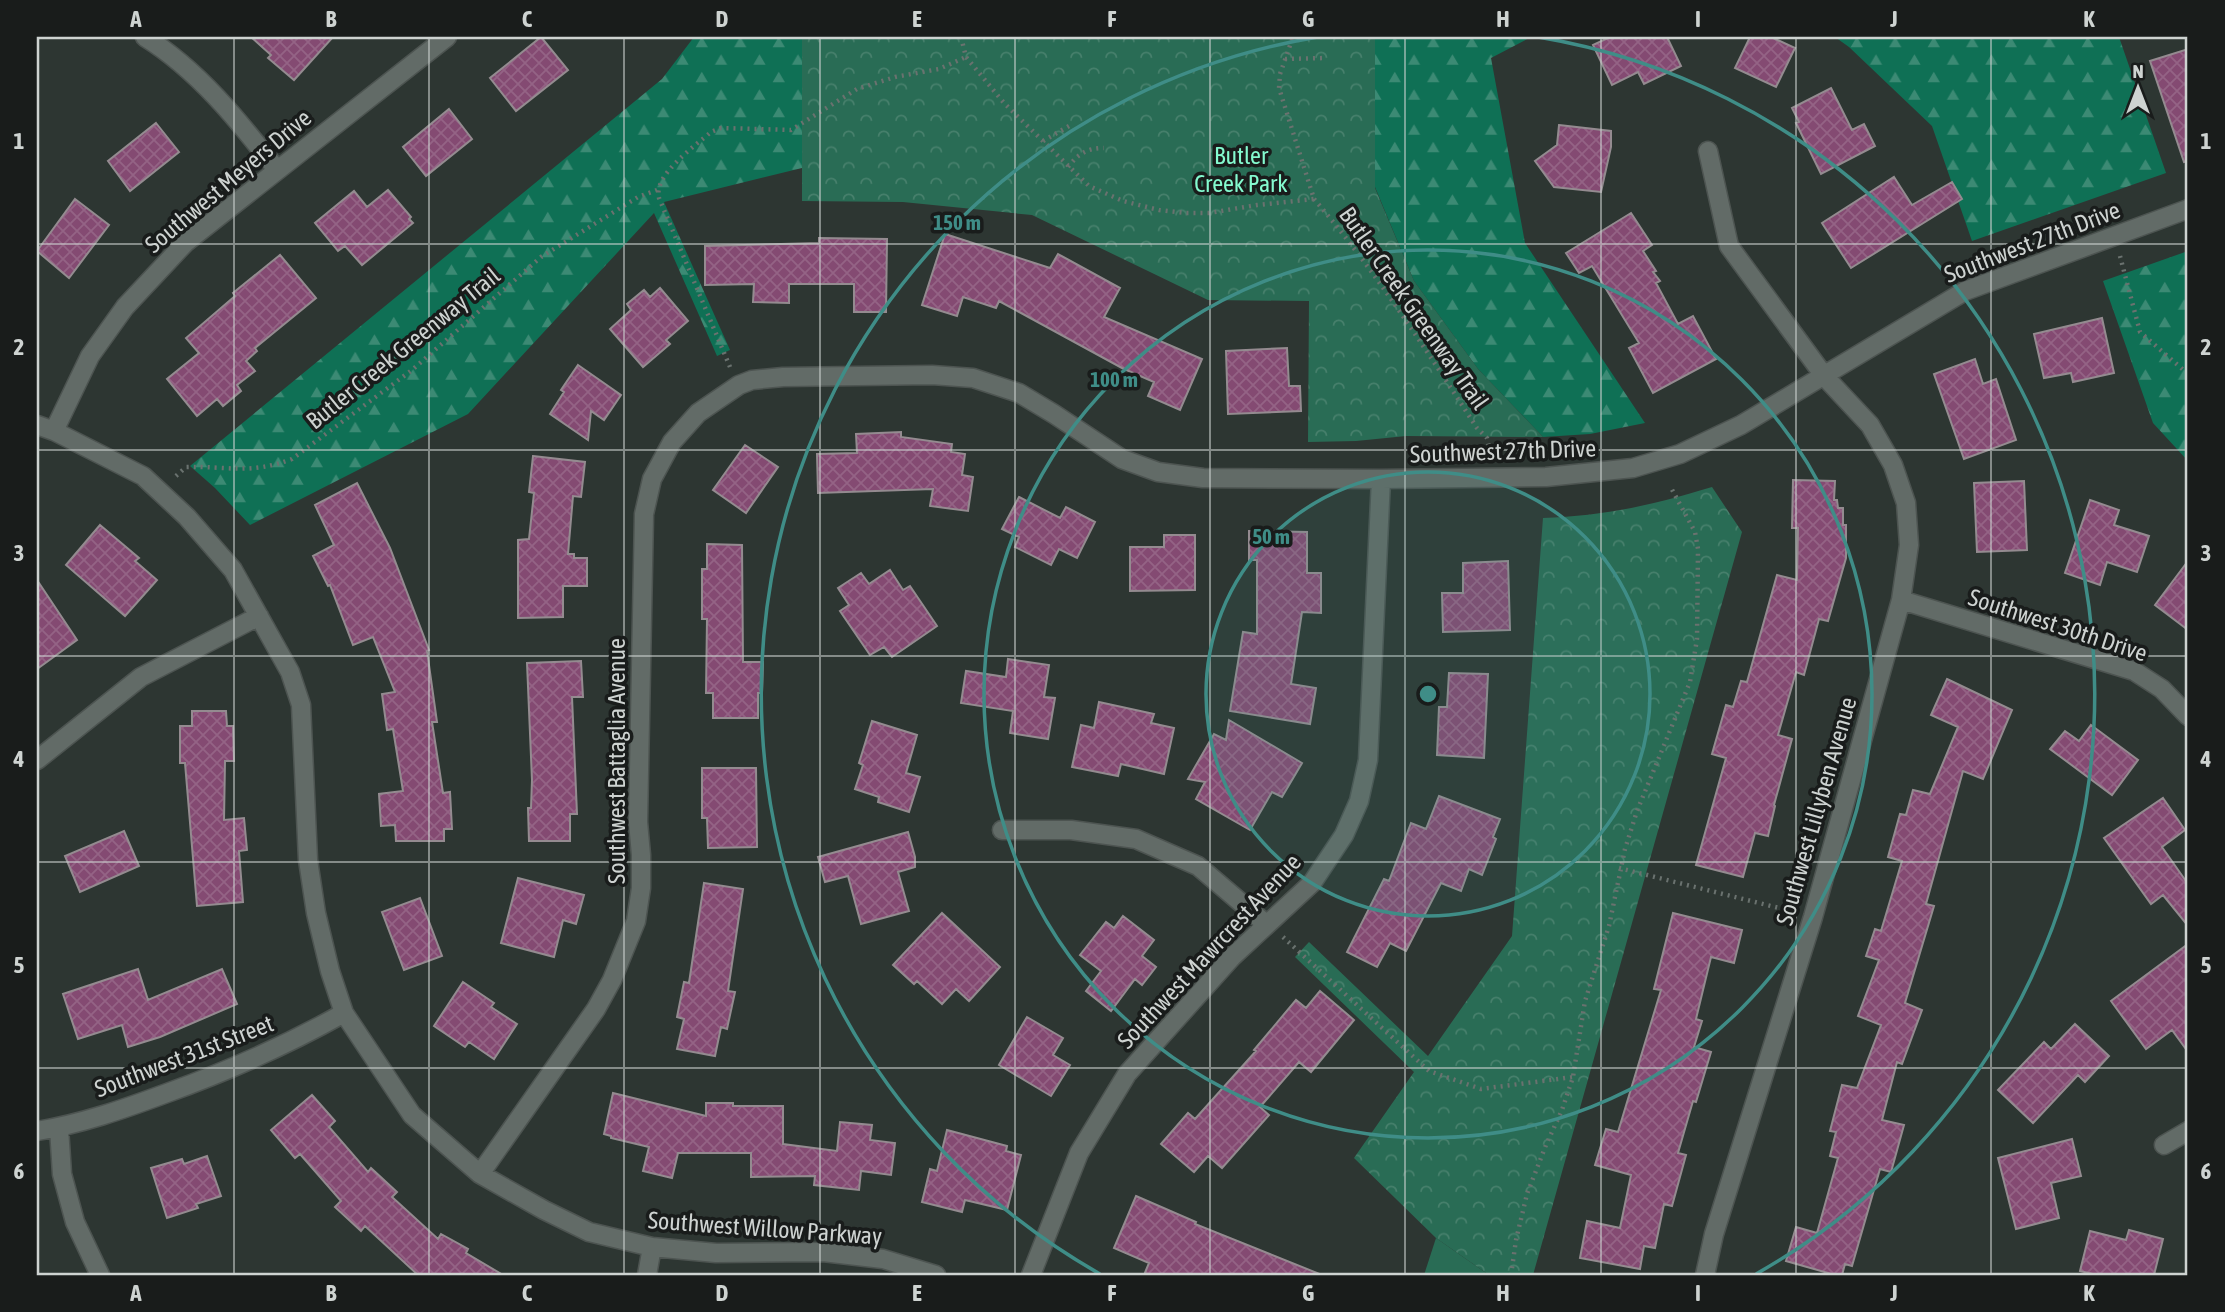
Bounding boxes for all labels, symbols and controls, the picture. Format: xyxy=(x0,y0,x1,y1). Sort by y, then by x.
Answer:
text: A xyxy=(129,6,142,32)
text: B xyxy=(326,6,337,32)
text: C xyxy=(522,6,533,32)
text: D xyxy=(716,6,729,32)
text: E xyxy=(912,6,922,32)
text: F xyxy=(1107,6,1117,32)
text: G xyxy=(1302,6,1314,32)
text: H xyxy=(1496,6,1510,32)
text: I xyxy=(1695,6,1701,32)
text: J xyxy=(1889,6,1898,32)
text: K xyxy=(2083,6,2095,32)
north arrow xyxy=(2102,52,2172,122)
text: N xyxy=(2132,60,2144,82)
street label: Southwest Meyers Drive xyxy=(140,104,316,258)
text: 1 xyxy=(14,128,25,154)
text: 1 xyxy=(2201,128,2212,154)
park label: Butler Creek Park xyxy=(1194,142,1288,197)
street label: Southwest 27th Drive xyxy=(1940,196,2124,288)
street label: Butler Creek Greenway Trail xyxy=(1334,202,1495,415)
text: 150 m xyxy=(933,210,981,234)
street label: Butler Creek Greenway Trail xyxy=(301,261,506,434)
text: 2 xyxy=(14,334,24,360)
text: 2 xyxy=(2201,334,2211,360)
text: 100 m xyxy=(1090,367,1138,391)
street label: Southwest 27th Drive xyxy=(1410,434,1596,468)
text: 50 m xyxy=(1252,524,1290,548)
text: 3 xyxy=(14,540,24,566)
text: 3 xyxy=(2201,540,2211,566)
street label: Southwest 30th Drive xyxy=(1965,583,2151,667)
street label: Southwest Battaglia Avenue xyxy=(603,638,630,884)
centre of rings xyxy=(1416,682,1440,706)
street label: Southwest Lillyben Avenue xyxy=(1771,694,1861,928)
text: 4 xyxy=(13,746,25,772)
text: 4 xyxy=(2200,746,2212,772)
street label: Southwest Mawrcrest Avenue xyxy=(1112,848,1306,1054)
text: 5 xyxy=(14,952,25,978)
text: 5 xyxy=(2201,952,2212,978)
street label: Southwest 31st Street xyxy=(91,1009,277,1102)
text: 6 xyxy=(14,1158,25,1184)
text: 6 xyxy=(2201,1158,2212,1184)
street label: Southwest Willow Parkway xyxy=(647,1206,883,1250)
text: A xyxy=(129,1280,142,1306)
text: B xyxy=(326,1280,337,1306)
text: C xyxy=(522,1280,533,1306)
text: D xyxy=(716,1280,729,1306)
text: E xyxy=(912,1280,922,1306)
text: F xyxy=(1107,1280,1117,1306)
text: G xyxy=(1302,1280,1314,1306)
text: H xyxy=(1496,1280,1510,1306)
text: I xyxy=(1695,1280,1701,1306)
text: J xyxy=(1889,1280,1898,1306)
text: K xyxy=(2083,1280,2095,1306)

